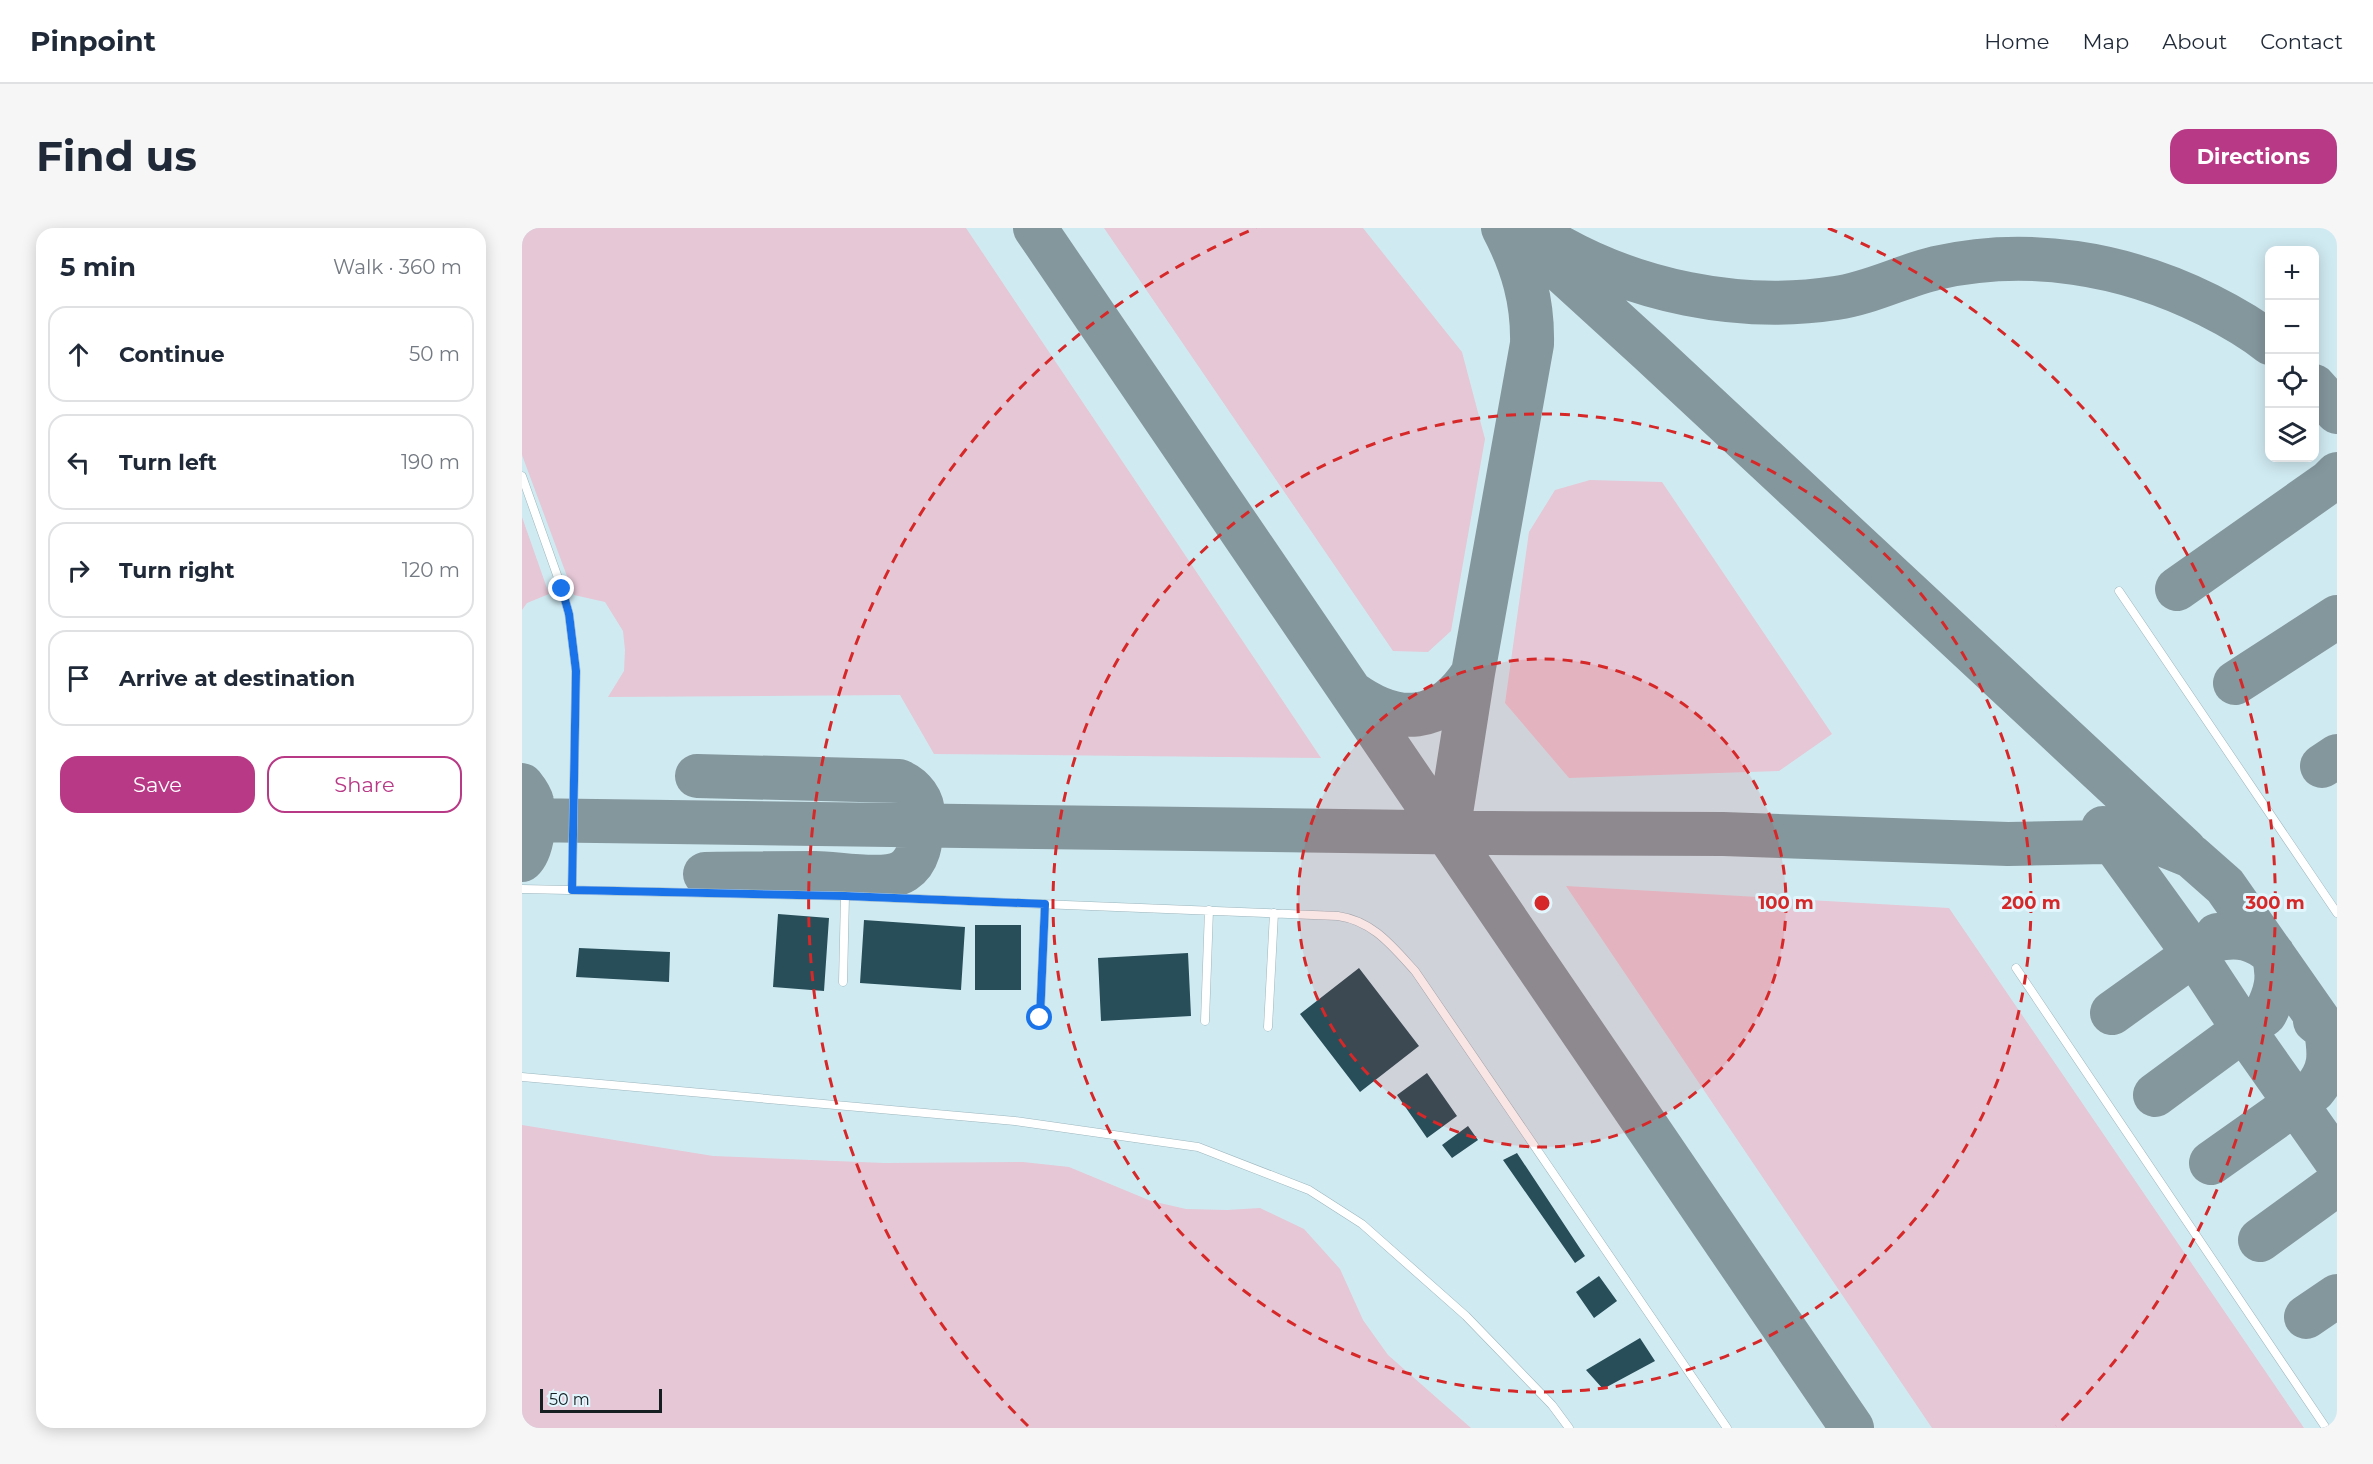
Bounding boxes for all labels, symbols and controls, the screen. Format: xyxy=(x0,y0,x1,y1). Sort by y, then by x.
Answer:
text: Pinpoint xyxy=(30,24,156,58)
text: Home xyxy=(1984,29,2049,54)
text: Map xyxy=(2082,29,2129,54)
text: About xyxy=(2162,29,2227,54)
text: Contact xyxy=(2260,29,2343,54)
button: Directions xyxy=(2170,129,2337,184)
text: Find us xyxy=(36,130,197,182)
map controls xyxy=(2265,246,2319,462)
button: + xyxy=(2265,246,2319,300)
text: 5 min xyxy=(60,251,136,283)
text: Walk · 360 m xyxy=(333,255,462,279)
button: − xyxy=(2265,300,2319,354)
icon: ahead xyxy=(62,338,95,371)
text: Continue xyxy=(119,341,225,368)
text: 50 m xyxy=(409,342,460,366)
button: locate xyxy=(2265,354,2319,408)
button: layers xyxy=(2265,408,2319,462)
icon: left xyxy=(62,446,95,479)
text: Turn left xyxy=(119,449,217,476)
text: 190 m xyxy=(401,450,460,474)
icon: right xyxy=(62,554,95,587)
text: Turn right xyxy=(119,557,234,584)
text: 120 m xyxy=(402,558,460,582)
route end xyxy=(548,575,574,601)
icon: arrive xyxy=(62,662,95,695)
text: Arrive at destination xyxy=(119,665,355,692)
button: Save xyxy=(60,756,255,813)
button: Share xyxy=(267,756,462,813)
text: 100 m xyxy=(1758,892,1814,914)
text: 200 m xyxy=(2001,892,2061,914)
text: 300 m xyxy=(2244,892,2305,914)
centre of rings xyxy=(1532,893,1552,913)
route start xyxy=(1026,1004,1052,1030)
scale bar xyxy=(540,1386,662,1414)
text: 50 m xyxy=(549,1390,590,1409)

